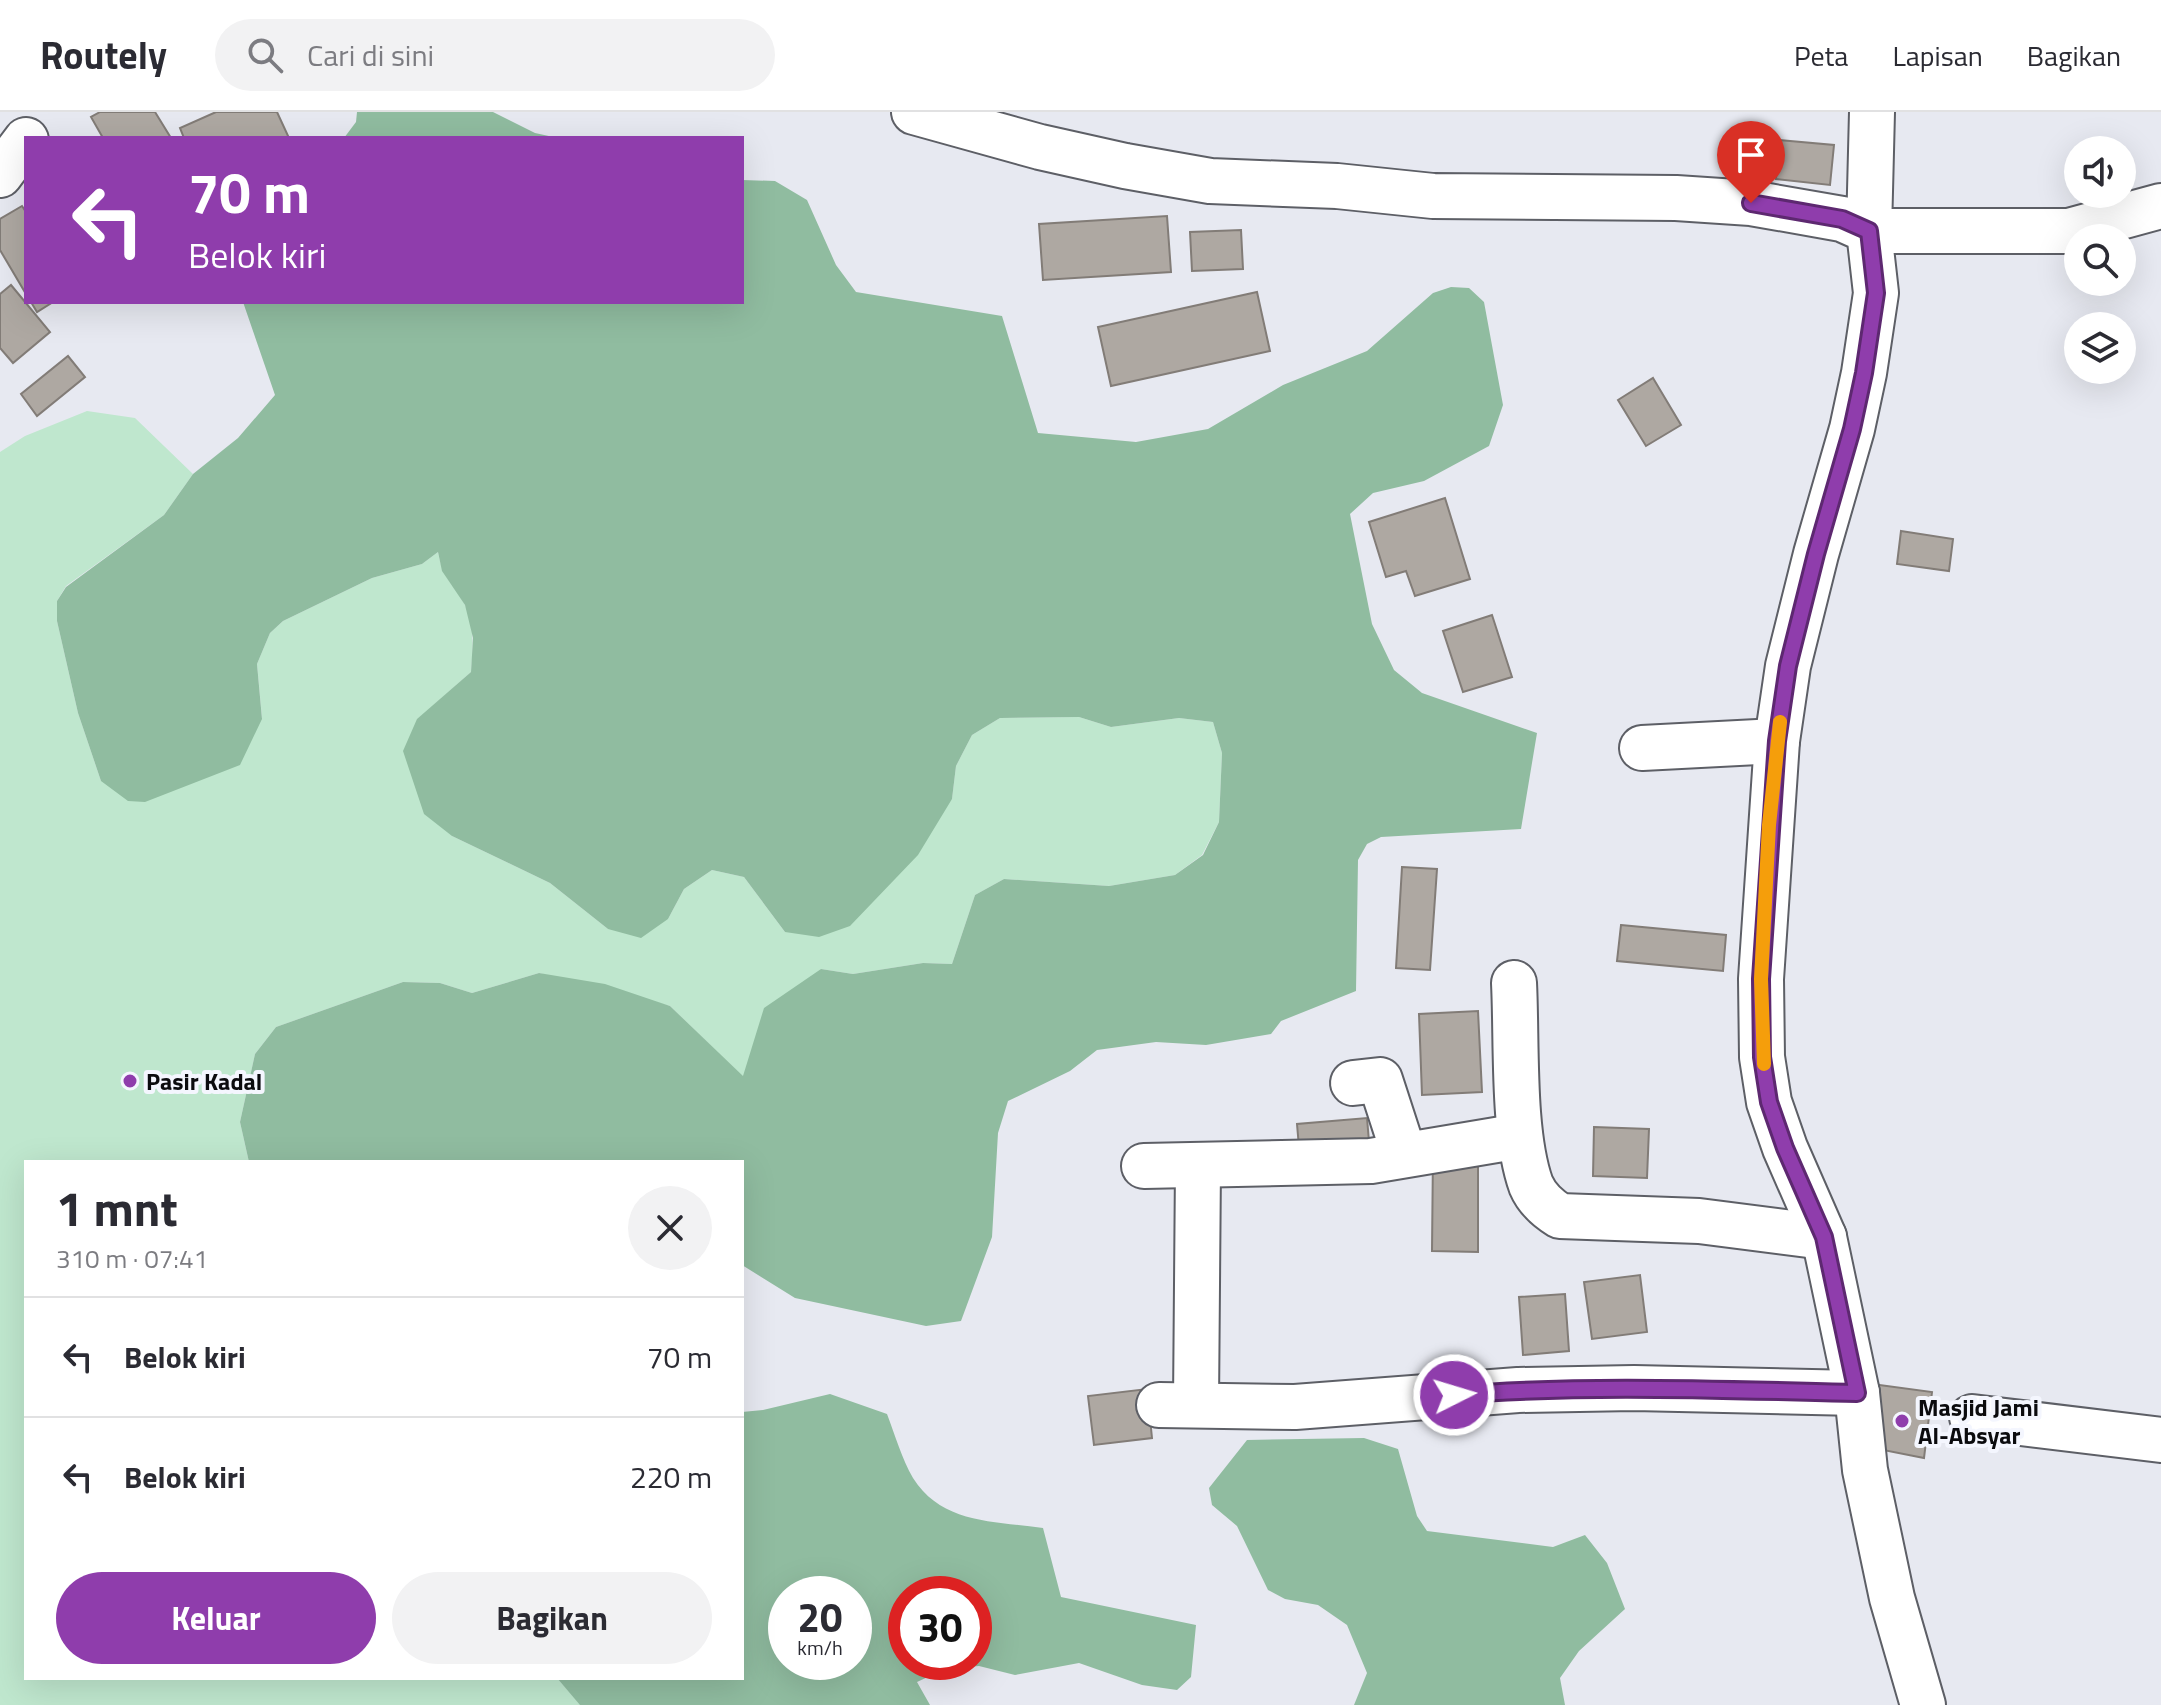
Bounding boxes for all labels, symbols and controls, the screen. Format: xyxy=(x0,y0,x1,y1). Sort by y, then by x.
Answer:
search box xyxy=(215,19,775,91)
text: Routely xyxy=(40,26,167,84)
text: Cari di sini xyxy=(307,32,434,78)
icon: search xyxy=(243,33,287,77)
text: Peta xyxy=(1794,34,1848,77)
text: Lapisan xyxy=(1892,34,1983,77)
text: Bagikan xyxy=(2027,34,2121,77)
pin xyxy=(1717,121,1785,203)
icon: arrive xyxy=(1729,133,1773,177)
map controls xyxy=(2064,136,2136,384)
button: sound xyxy=(2064,136,2136,208)
text: 70 m xyxy=(188,150,310,235)
icon: left xyxy=(56,168,160,272)
button: search xyxy=(2064,224,2136,296)
text: Belok kiri xyxy=(188,227,326,282)
button: layers xyxy=(2064,312,2136,384)
place label: Pasir Kadal xyxy=(146,1063,262,1099)
marker: Pasir Kadal xyxy=(121,1072,139,1090)
text: 1 mnt xyxy=(56,1172,178,1245)
button: close xyxy=(628,1186,712,1270)
text: 310 m · 07:41 xyxy=(56,1239,208,1278)
text: Belok kiri xyxy=(124,1334,246,1380)
text: 70 m xyxy=(647,1334,712,1380)
icon: left xyxy=(56,1335,100,1379)
position arrow xyxy=(1412,1353,1496,1437)
place label: Masjid Jami Al-Absyar xyxy=(1918,1389,2039,1453)
marker: Masjid Jami Al-Absyar xyxy=(1893,1412,1911,1430)
text: Belok kiri xyxy=(124,1454,246,1500)
text: 220 m xyxy=(630,1454,712,1500)
icon: left xyxy=(56,1455,100,1499)
button: Keluar xyxy=(56,1572,376,1664)
button: Bagikan xyxy=(392,1572,712,1664)
speed limit sign: 30 xyxy=(888,1576,992,1680)
text: 20 xyxy=(798,1587,842,1648)
text: km/h xyxy=(797,1632,843,1663)

